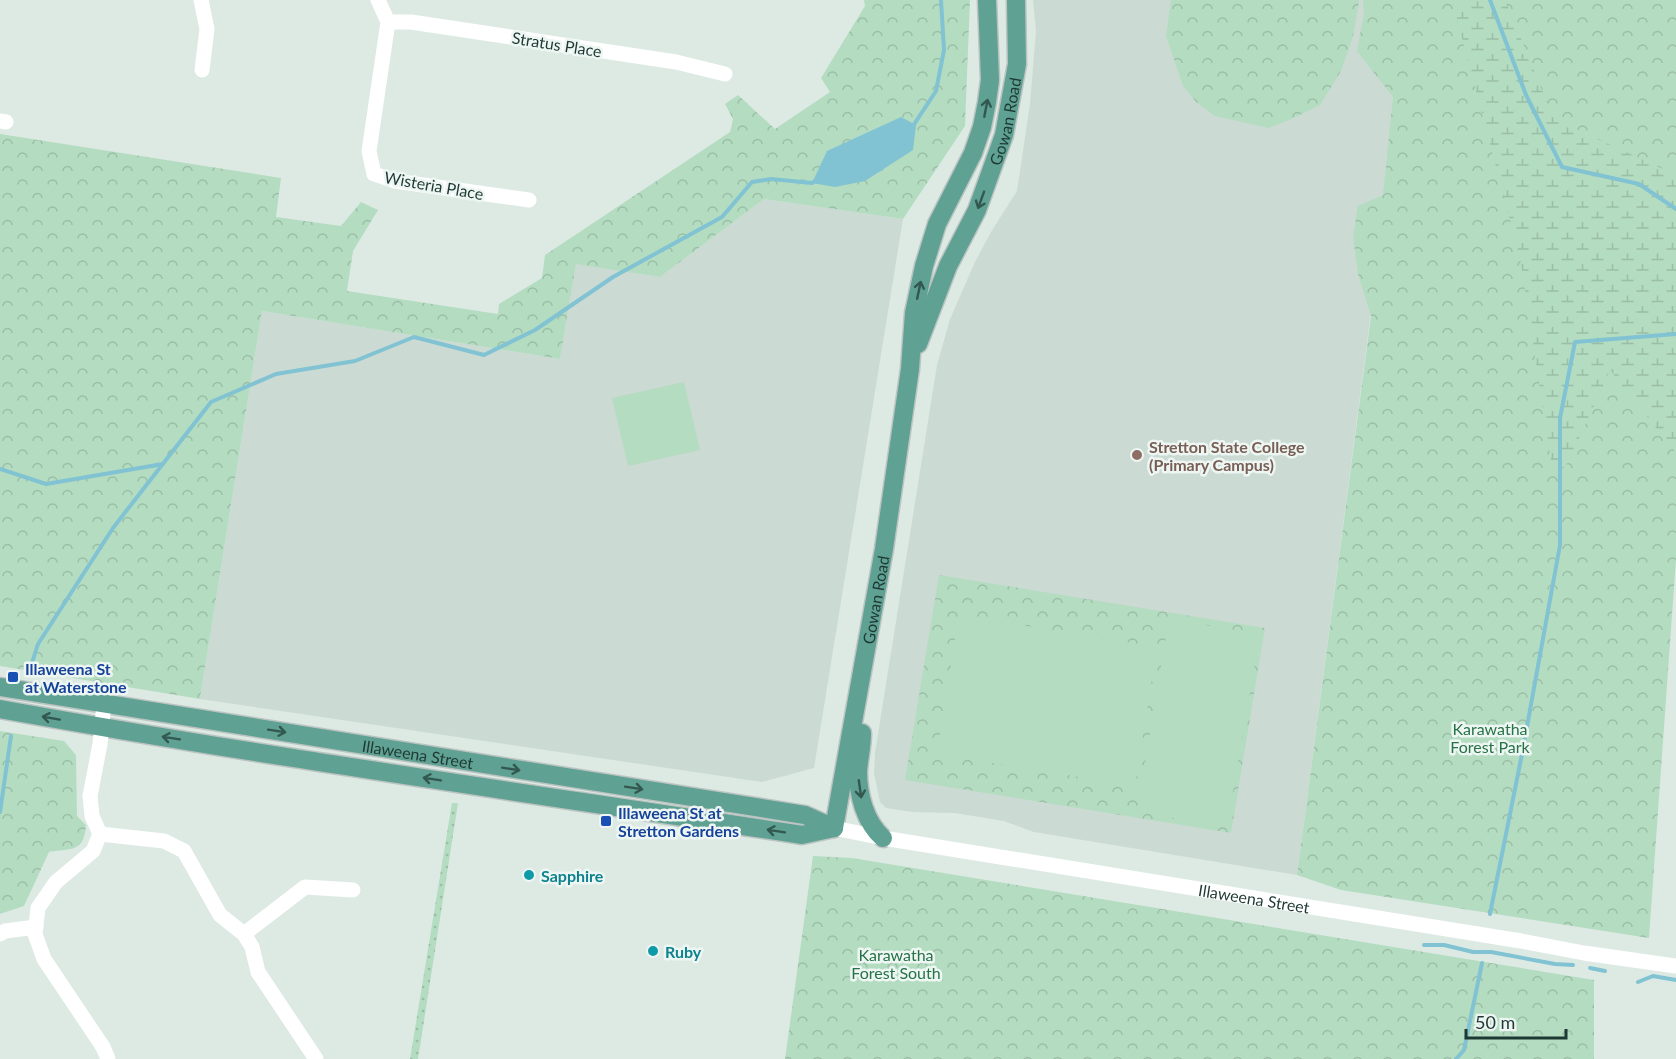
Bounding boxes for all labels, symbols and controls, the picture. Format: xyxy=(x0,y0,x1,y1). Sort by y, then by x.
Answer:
street label: Stratus Place xyxy=(511,28,603,60)
street label: Gowan Road xyxy=(985,76,1024,167)
one-way arrow xyxy=(981,98,992,118)
street label: Wisteria Place xyxy=(383,167,485,203)
one-way arrow xyxy=(975,190,986,209)
one-way arrow xyxy=(914,280,925,300)
place label: Stretton State College (Primary Campus) xyxy=(1149,437,1305,474)
marker: Stretton State College (Primary Campus) xyxy=(1130,448,1144,462)
street label: Gowan Road xyxy=(858,554,892,645)
place label: Illaweena St at Waterstone xyxy=(25,659,127,696)
marker: Illaweena St at Waterstone xyxy=(6,670,20,684)
one-way arrow xyxy=(42,712,61,723)
park label: Karawatha Forest Park xyxy=(1450,719,1531,756)
one-way arrow xyxy=(267,726,287,737)
one-way arrow xyxy=(162,732,181,743)
street label: Illaweena Street xyxy=(361,735,475,772)
one-way arrow xyxy=(501,763,521,774)
one-way arrow xyxy=(423,774,442,785)
one-way arrow xyxy=(855,779,866,798)
one-way arrow xyxy=(623,783,643,794)
place label: Illaweena St at Stretton Gardens xyxy=(618,803,739,840)
marker: Illaweena St at Stretton Gardens xyxy=(599,814,613,828)
one-way arrow xyxy=(767,825,787,836)
place label: Sapphire xyxy=(541,866,604,885)
marker: Sapphire xyxy=(522,868,536,882)
street label: Illaweena Street xyxy=(1197,880,1311,916)
place label: Ruby xyxy=(665,942,702,961)
marker: Ruby xyxy=(646,944,660,958)
park label: Karawatha Forest South xyxy=(851,945,941,982)
scale bar xyxy=(1466,1002,1566,1040)
text: 50 m xyxy=(1475,1011,1515,1033)

